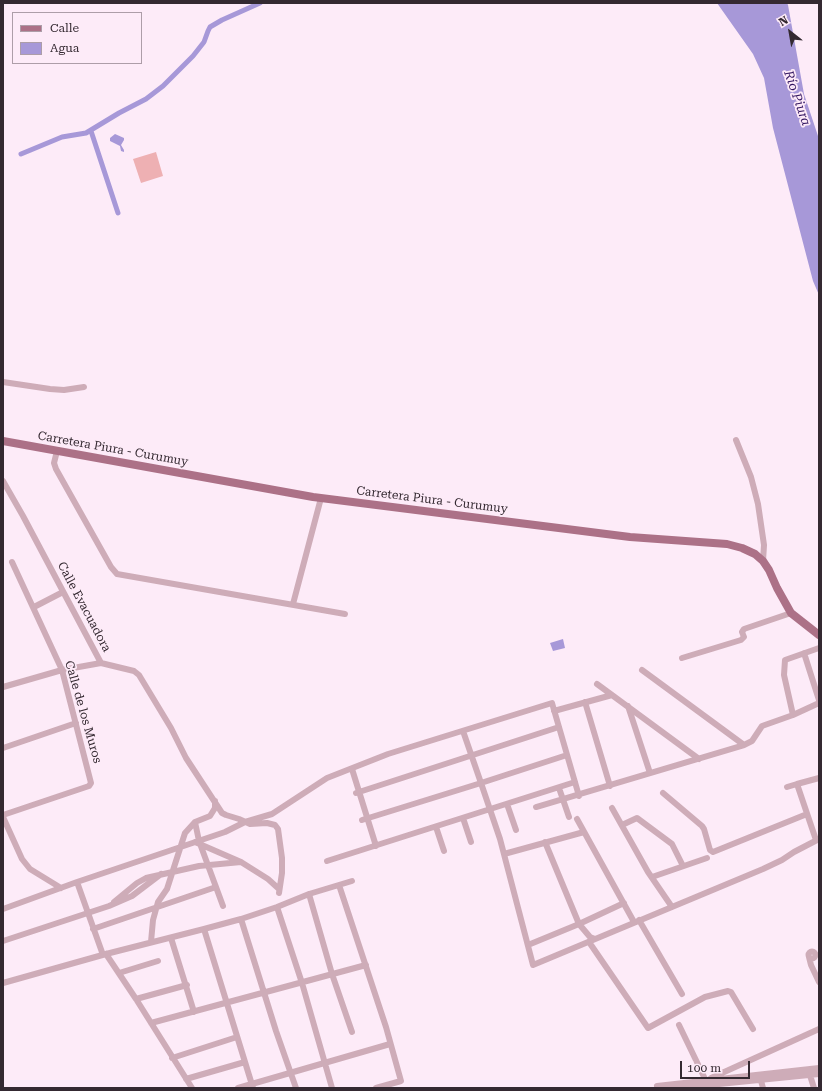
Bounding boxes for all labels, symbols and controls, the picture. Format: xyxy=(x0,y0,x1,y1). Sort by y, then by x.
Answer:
legend xyxy=(12,12,142,64)
north arrow xyxy=(770,12,810,52)
text: N xyxy=(777,14,791,29)
text: Calle xyxy=(50,21,79,35)
text: Agua xyxy=(50,41,79,55)
water label: Río Piura xyxy=(780,68,814,128)
street label: Carretera Piura - Curumuy xyxy=(37,429,189,469)
street label: Carretera Piura - Curumuy xyxy=(355,484,509,516)
street label: Calle Evacuadora xyxy=(54,560,114,654)
street label: Calle de los Muros xyxy=(61,659,105,765)
scale bar xyxy=(682,1053,752,1079)
text: 100 m xyxy=(687,1061,721,1075)

